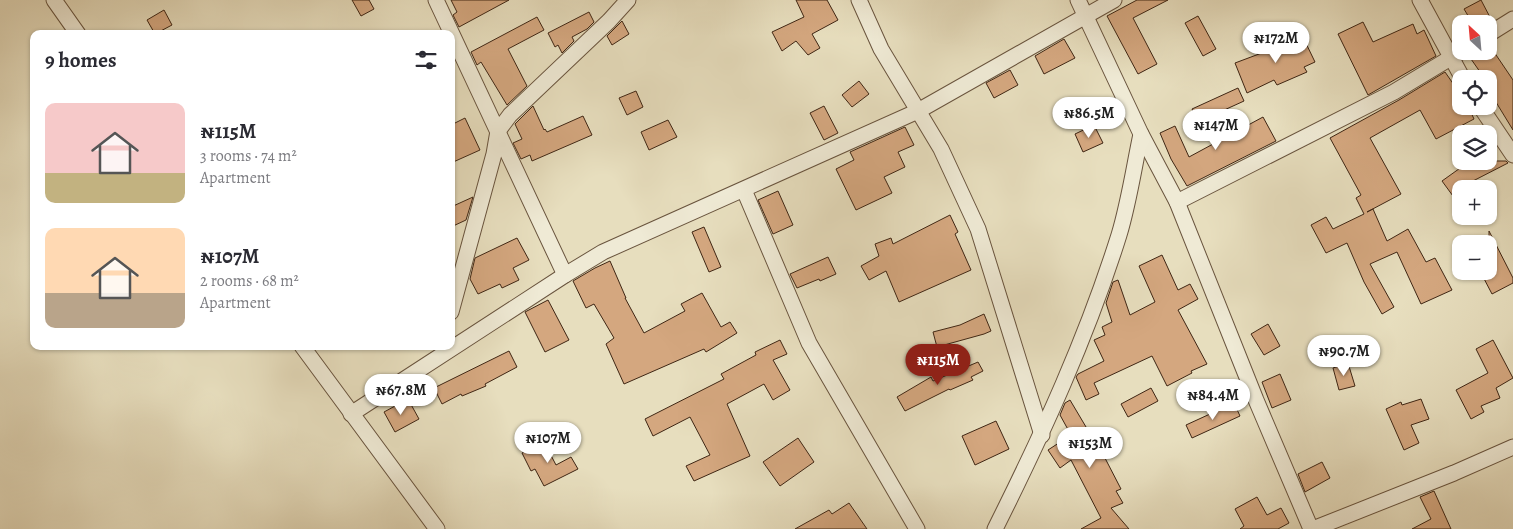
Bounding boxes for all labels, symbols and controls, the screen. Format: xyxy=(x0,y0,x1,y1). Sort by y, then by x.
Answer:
north arrow xyxy=(1452,15,1498,60)
map controls xyxy=(1452,15,1497,280)
pin: ₦172M xyxy=(1241,22,1311,64)
text: ₦172M xyxy=(1253,27,1299,49)
text: 9 homes xyxy=(45,46,116,74)
icon: filters xyxy=(412,46,440,74)
button: locate xyxy=(1452,70,1497,115)
pin: ₦86.5M xyxy=(1048,96,1130,139)
text: ₦86.5M xyxy=(1063,102,1115,124)
pin: ₦147M xyxy=(1181,108,1251,151)
text: ₦147M xyxy=(1194,114,1238,136)
text: ₦115M xyxy=(200,117,257,145)
icon: home xyxy=(85,123,145,183)
button: layers xyxy=(1452,125,1497,170)
text: 3 rooms · 74 m² xyxy=(200,145,297,167)
text: Apartment xyxy=(200,167,271,189)
button: + xyxy=(1452,180,1497,225)
button: − xyxy=(1452,235,1497,280)
text: ₦107M xyxy=(200,242,260,270)
icon: home xyxy=(85,248,145,308)
text: 2 rooms · 68 m² xyxy=(200,270,299,292)
text: Apartment xyxy=(200,292,271,314)
pin: ₦90.7M xyxy=(1303,334,1385,377)
text: ₦90.7M xyxy=(1318,340,1370,362)
pin: ₦115M xyxy=(903,344,973,386)
text: ₦115M xyxy=(916,349,960,371)
pin: ₦67.8M xyxy=(360,374,442,416)
pin: ₦84.4M xyxy=(1172,378,1254,421)
text: ₦67.8M xyxy=(375,379,427,401)
text: ₦84.4M xyxy=(1187,384,1239,406)
pin: ₦107M xyxy=(513,422,583,464)
pin: ₦153M xyxy=(1055,426,1125,469)
text: ₦107M xyxy=(525,427,571,449)
text: ₦153M xyxy=(1068,432,1112,454)

